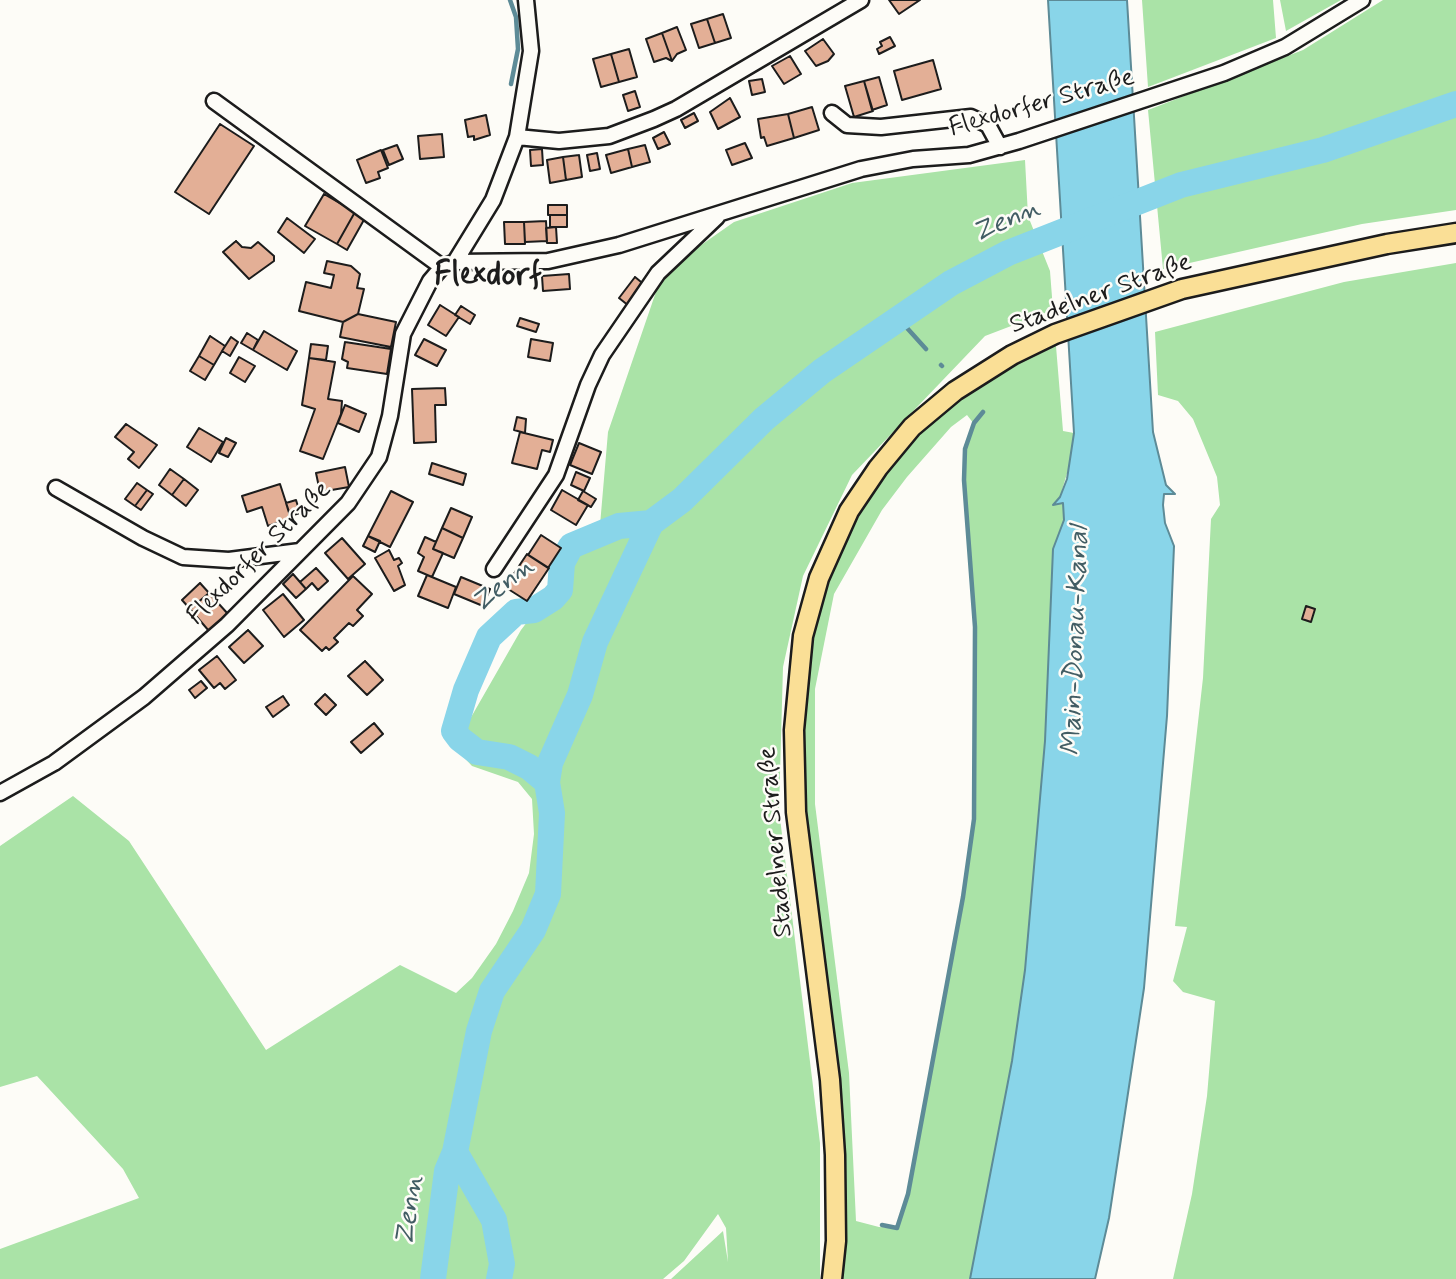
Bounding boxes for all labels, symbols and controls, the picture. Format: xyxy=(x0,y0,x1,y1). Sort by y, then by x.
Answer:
street label: Flexdorfer Straße xyxy=(946,63,1138,145)
water label: Zenn xyxy=(968,192,1046,252)
street label: Stadelner Straße xyxy=(1006,248,1196,342)
district label: Flexdorf xyxy=(434,257,542,297)
street label: Flexdorfer Straße xyxy=(181,475,339,633)
water label: Main-Donau-Kanal xyxy=(1056,525,1098,757)
water label: Zenn xyxy=(466,551,542,621)
street label: Stadelner Straße xyxy=(753,745,801,939)
water label: Zenn xyxy=(389,1174,433,1248)

